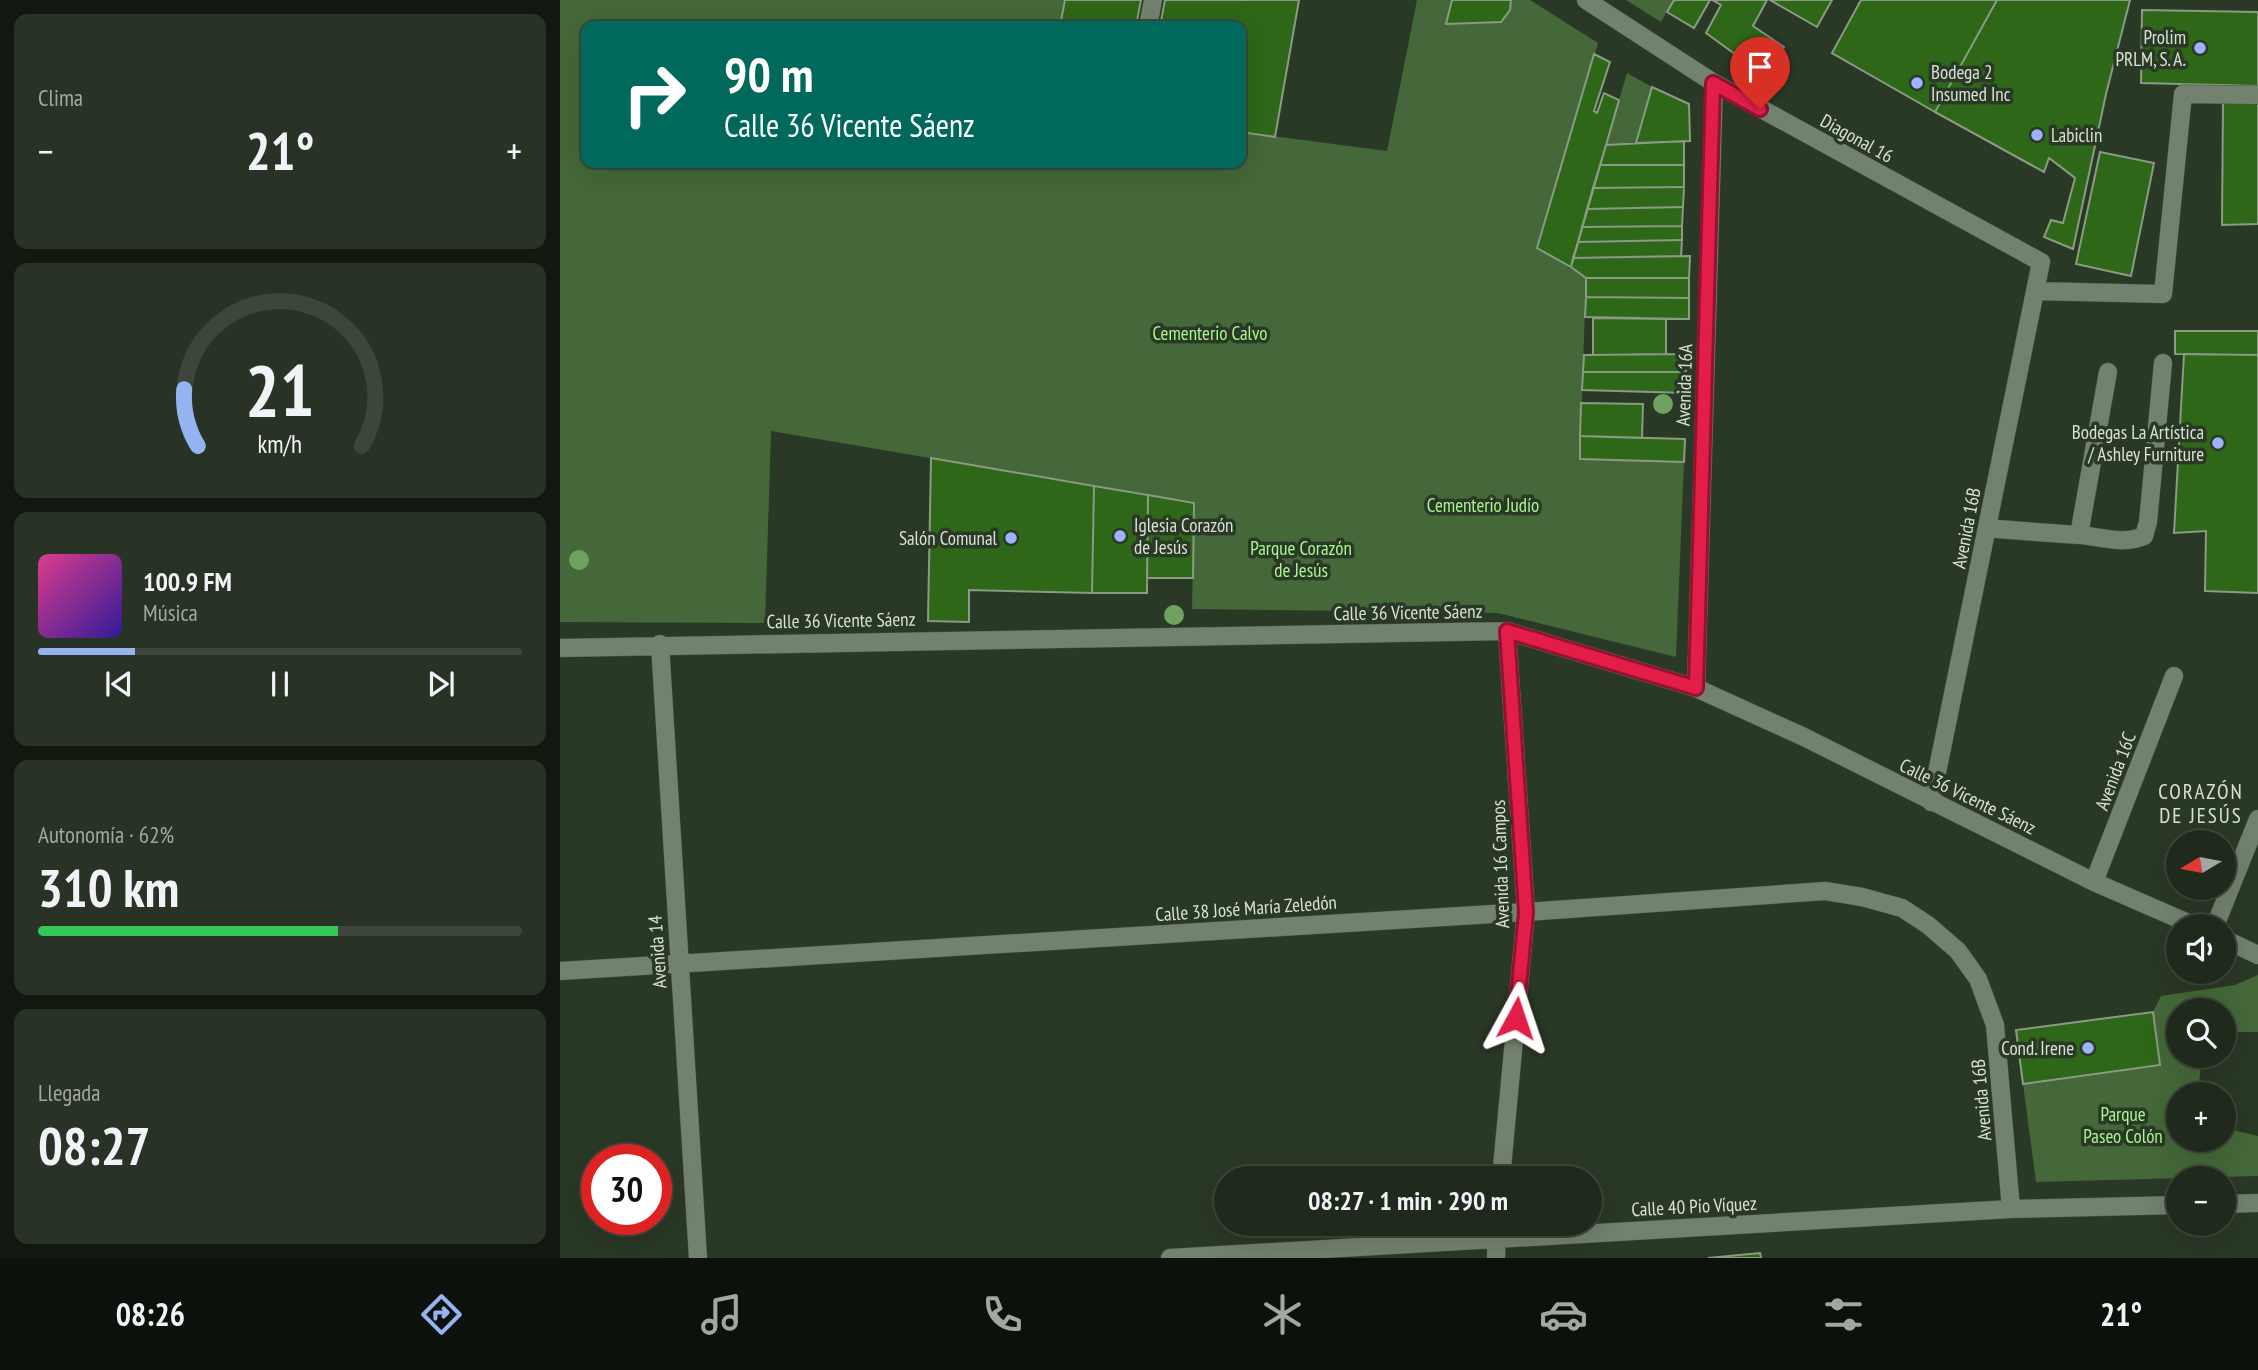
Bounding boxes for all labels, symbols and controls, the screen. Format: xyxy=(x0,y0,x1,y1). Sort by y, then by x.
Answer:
place label: Prolim PRLM, S. A. xyxy=(2115,25,2186,71)
pin xyxy=(1730,37,1790,109)
marker: Prolim PRLM, S. A. xyxy=(2192,40,2208,56)
text: 90 m xyxy=(724,42,813,106)
icon: arrive xyxy=(1741,48,1779,86)
icon: right xyxy=(609,49,700,140)
place label: Bodega 2 Insumed Inc xyxy=(1931,60,2011,106)
marker: Bodega 2 Insumed Inc xyxy=(1909,75,1925,91)
text: Clima xyxy=(38,83,83,112)
text: Calle 36 Vicente Sáenz xyxy=(724,104,974,146)
street label: Diagonal 16 xyxy=(1816,108,1898,168)
text: 21° xyxy=(246,117,314,184)
place label: Labiclin xyxy=(2051,123,2102,147)
text: − xyxy=(38,126,54,175)
text: + xyxy=(506,126,522,175)
marker: Labiclin xyxy=(2029,127,2045,143)
park label: Cementerio Calvo xyxy=(1152,321,1268,345)
text: 21 xyxy=(245,343,315,437)
street label: Avenida 16A xyxy=(1671,344,1697,426)
place label: Bodegas La Artística / Ashley Furniture xyxy=(2072,420,2204,466)
text: km/h xyxy=(258,428,302,460)
marker: Bodegas La Artística / Ashley Furniture xyxy=(2210,435,2226,451)
street label: Avenida 16B xyxy=(1946,485,1986,571)
park label: Cementerio Judío xyxy=(1427,493,1539,517)
place label: Iglesia Corazón de Jesús xyxy=(1134,513,1233,559)
place label: Salón Comunal xyxy=(899,526,998,550)
marker: Iglesia Corazón de Jesús xyxy=(1112,528,1128,544)
marker: Salón Comunal xyxy=(1003,530,1019,546)
park label: Parque Corazón de Jesús xyxy=(1250,536,1352,582)
text: 100.9 FM xyxy=(143,565,232,598)
text: Música xyxy=(143,598,198,627)
street label: Calle 36 Vicente Sáenz xyxy=(1333,599,1483,625)
street label: Calle 36 Vicente Sáenz xyxy=(766,607,916,633)
icon: previous xyxy=(100,665,138,703)
icon: pause xyxy=(261,665,299,703)
icon: next xyxy=(422,665,460,703)
street label: Avenida 16C xyxy=(2089,728,2141,813)
street label: Calle 36 Vicente Sáenz xyxy=(1896,753,2040,839)
district label: CORAZÓN DE JESÚS xyxy=(2158,778,2244,829)
street label: Avenida 16 Campos xyxy=(1486,799,1514,929)
text: Autonomía · 62% xyxy=(38,820,174,849)
north arrow xyxy=(2166,830,2236,900)
map controls xyxy=(2166,830,2236,1236)
text: 310 km xyxy=(38,854,179,921)
street label: Calle 38 José María Zeledón xyxy=(1154,890,1338,926)
street label: Avenida 14 xyxy=(642,914,672,989)
button: sound xyxy=(2166,914,2236,984)
position arrow xyxy=(1479,981,1553,1055)
button: search xyxy=(2166,998,2236,1068)
place label: Cond. Irene xyxy=(2001,1036,2074,1060)
marker: Cond. Irene xyxy=(2080,1040,2096,1056)
street label: Avenida 16B xyxy=(1965,1058,1997,1142)
text: Llegada xyxy=(38,1078,101,1107)
button: + xyxy=(2166,1082,2236,1152)
park label: Parque Paseo Colón xyxy=(2083,1102,2163,1148)
text: 08:27 xyxy=(38,1112,150,1179)
speed limit sign: 30 xyxy=(581,1144,672,1235)
button: − xyxy=(2166,1166,2236,1236)
text: 08:27 · 1 min · 290 m xyxy=(1308,1184,1508,1217)
street label: Calle 40 Pío Víquez xyxy=(1631,1191,1757,1221)
icon: directions xyxy=(417,1290,466,1339)
icon: music xyxy=(697,1290,746,1339)
icon: phone xyxy=(978,1290,1027,1339)
icon: climate xyxy=(1258,1290,1307,1339)
icon: car xyxy=(1539,1290,1588,1339)
icon: filters xyxy=(1819,1290,1868,1339)
text: 08:26 xyxy=(116,1293,185,1335)
text: 21° xyxy=(2100,1293,2142,1335)

